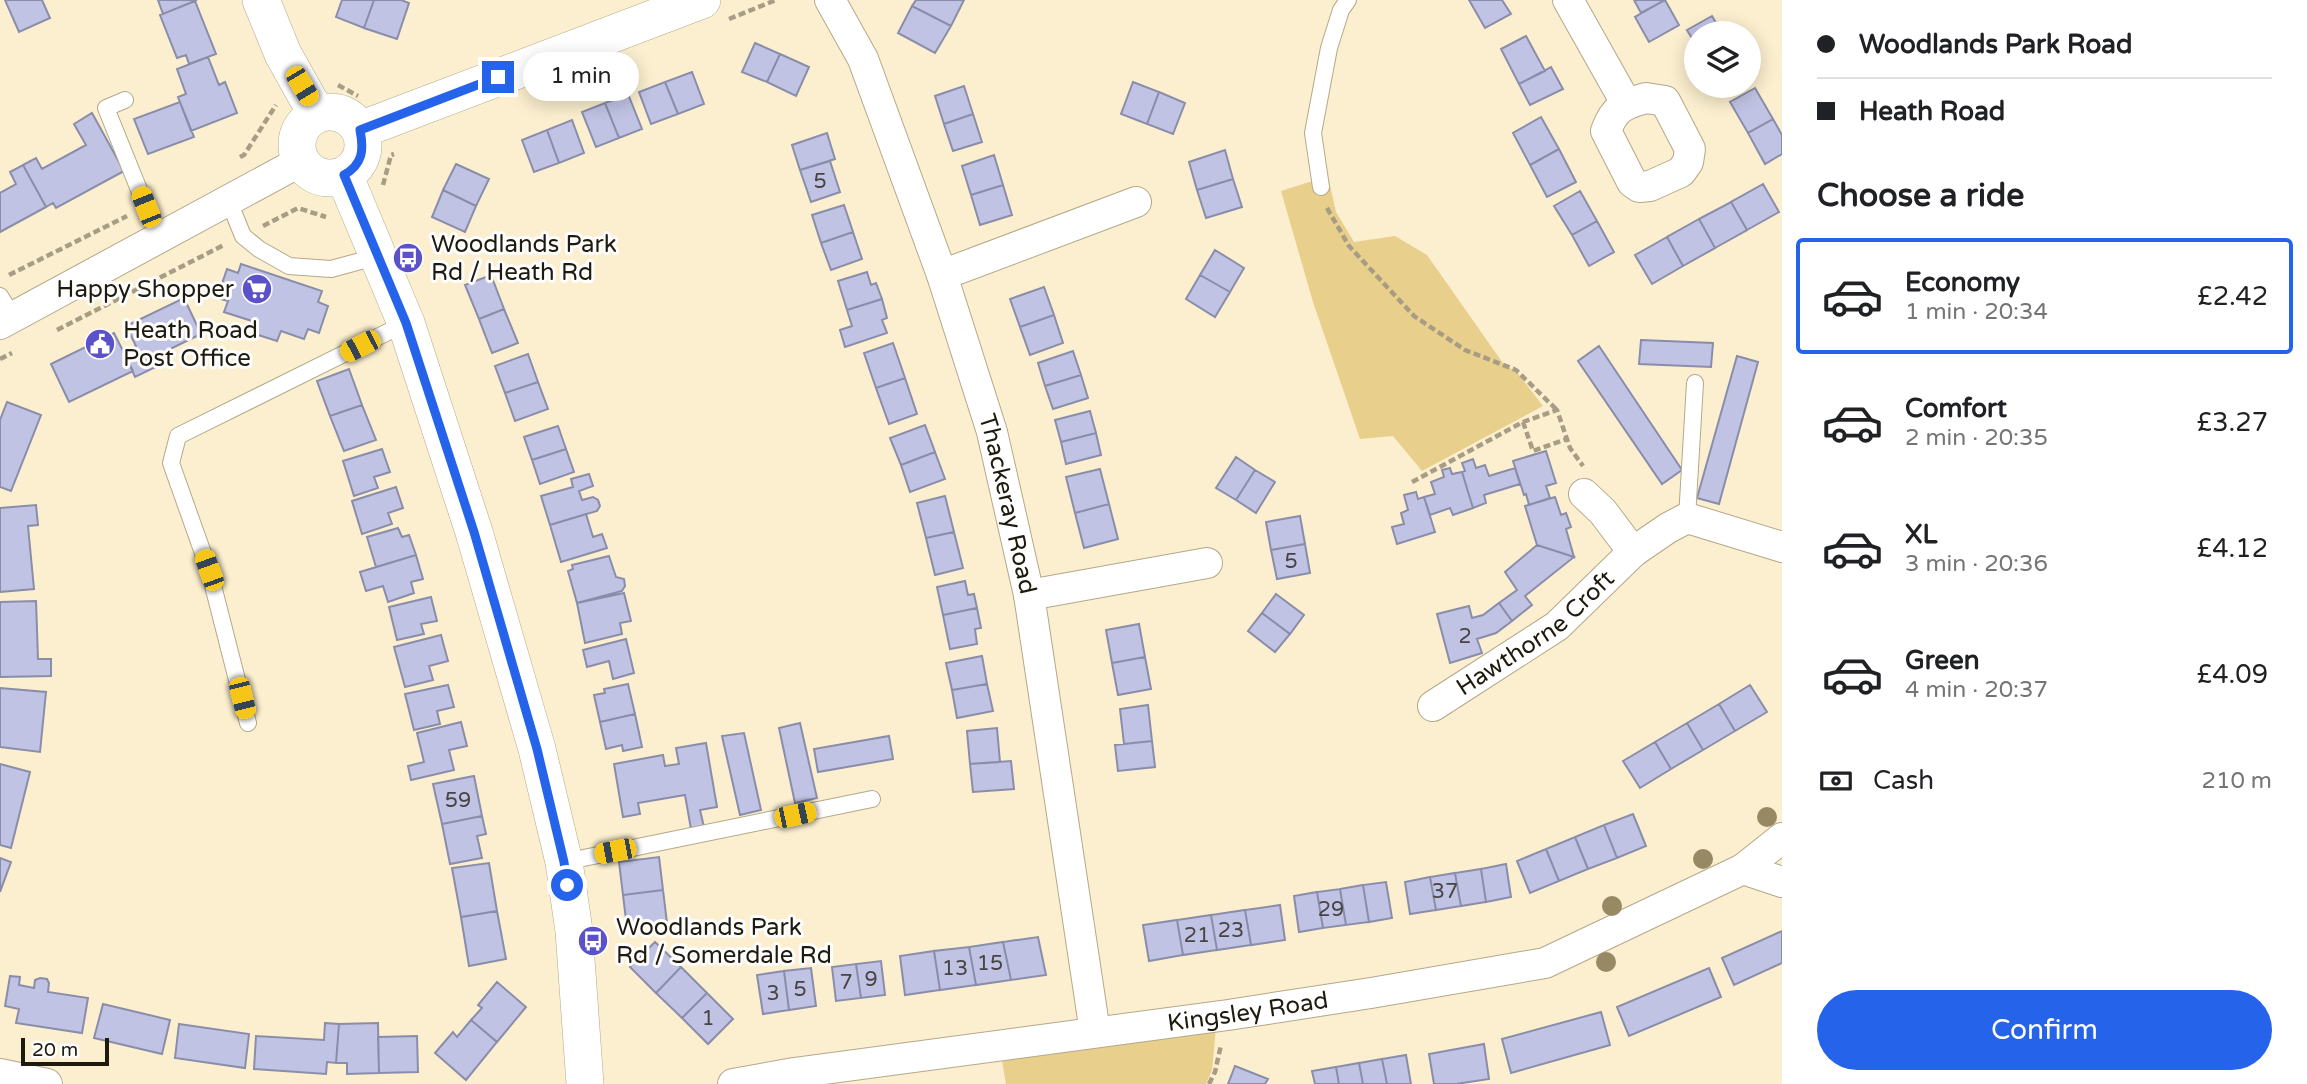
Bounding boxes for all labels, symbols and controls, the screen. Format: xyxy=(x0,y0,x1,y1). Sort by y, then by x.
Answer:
map controls xyxy=(1684,21,1761,98)
button: layers xyxy=(1684,21,1761,98)
text: Woodlands Park Road xyxy=(1859,29,2132,60)
callout: 1 min xyxy=(522,52,638,102)
route end xyxy=(482,61,514,93)
text: 1 min xyxy=(550,62,612,90)
car xyxy=(283,63,322,109)
text: Heath Road xyxy=(1859,96,2005,127)
house number: 5 xyxy=(813,169,827,194)
text: Choose a ride xyxy=(1817,177,2024,215)
car xyxy=(129,184,164,230)
place label: Woodlands Park Rd / Heath Rd xyxy=(431,230,617,287)
bus stop icon: Woodlands Park Rd / Heath Rd xyxy=(391,241,425,275)
icon: car xyxy=(1821,265,1884,328)
text: Economy xyxy=(1905,267,2020,298)
supermarket icon: Happy Shopper xyxy=(240,272,274,306)
place label: Happy Shopper xyxy=(56,275,235,304)
text: £2.42 xyxy=(2197,281,2268,312)
text: 1 min · 20:34 xyxy=(1905,298,2048,326)
place label: Heath Road Post Office xyxy=(123,316,258,373)
public building icon: Heath Road Post Office xyxy=(83,327,117,361)
car xyxy=(337,327,384,365)
icon: car xyxy=(1821,391,1884,454)
text: Comfort xyxy=(1905,393,2007,424)
text: £3.27 xyxy=(2197,407,2268,438)
street label: Thackeray Road xyxy=(973,410,1043,597)
text: 2 min · 20:35 xyxy=(1905,424,2048,452)
icon: car xyxy=(1821,517,1884,580)
text: XL xyxy=(1905,519,1937,550)
text: £4.12 xyxy=(2197,533,2268,564)
car xyxy=(192,547,227,593)
house number: 5 xyxy=(1284,549,1298,574)
text: 3 min · 20:36 xyxy=(1905,550,2048,578)
street label: Hawthorne Croft xyxy=(1451,564,1620,702)
house number: 2 xyxy=(1458,624,1472,649)
icon: car xyxy=(1821,643,1884,706)
text: Green xyxy=(1905,645,1980,676)
text: £4.09 xyxy=(2197,659,2268,690)
car xyxy=(227,675,258,721)
text: 4 min · 20:37 xyxy=(1905,676,2048,704)
icon: cash xyxy=(1817,762,1855,800)
text: Cash xyxy=(1873,765,1934,796)
text: 210 m xyxy=(2202,767,2272,795)
house number: 59 xyxy=(445,788,471,813)
car xyxy=(773,800,818,830)
car xyxy=(593,837,638,865)
route start xyxy=(551,869,583,901)
house number: 37 xyxy=(1432,879,1458,904)
house number: 29 xyxy=(1318,897,1344,922)
place label: Woodlands Park Rd / Somerdale Rd xyxy=(616,913,832,970)
house number: 23 xyxy=(1218,918,1244,943)
house number: 21 xyxy=(1184,923,1210,948)
bus stop icon: Woodlands Park Rd / Somerdale Rd xyxy=(576,924,610,958)
house number: 15 xyxy=(977,951,1003,976)
house number: 13 xyxy=(942,956,968,981)
house number: 9 xyxy=(864,967,878,992)
house number: 7 xyxy=(839,970,853,995)
house number: 5 xyxy=(793,977,807,1002)
house number: 3 xyxy=(766,981,780,1006)
street label: Kingsley Road xyxy=(1166,985,1330,1037)
button: Confirm xyxy=(1817,990,2272,1070)
house number: 1 xyxy=(701,1006,715,1031)
scale bar xyxy=(21,1035,108,1067)
text: 20 m xyxy=(32,1039,78,1061)

